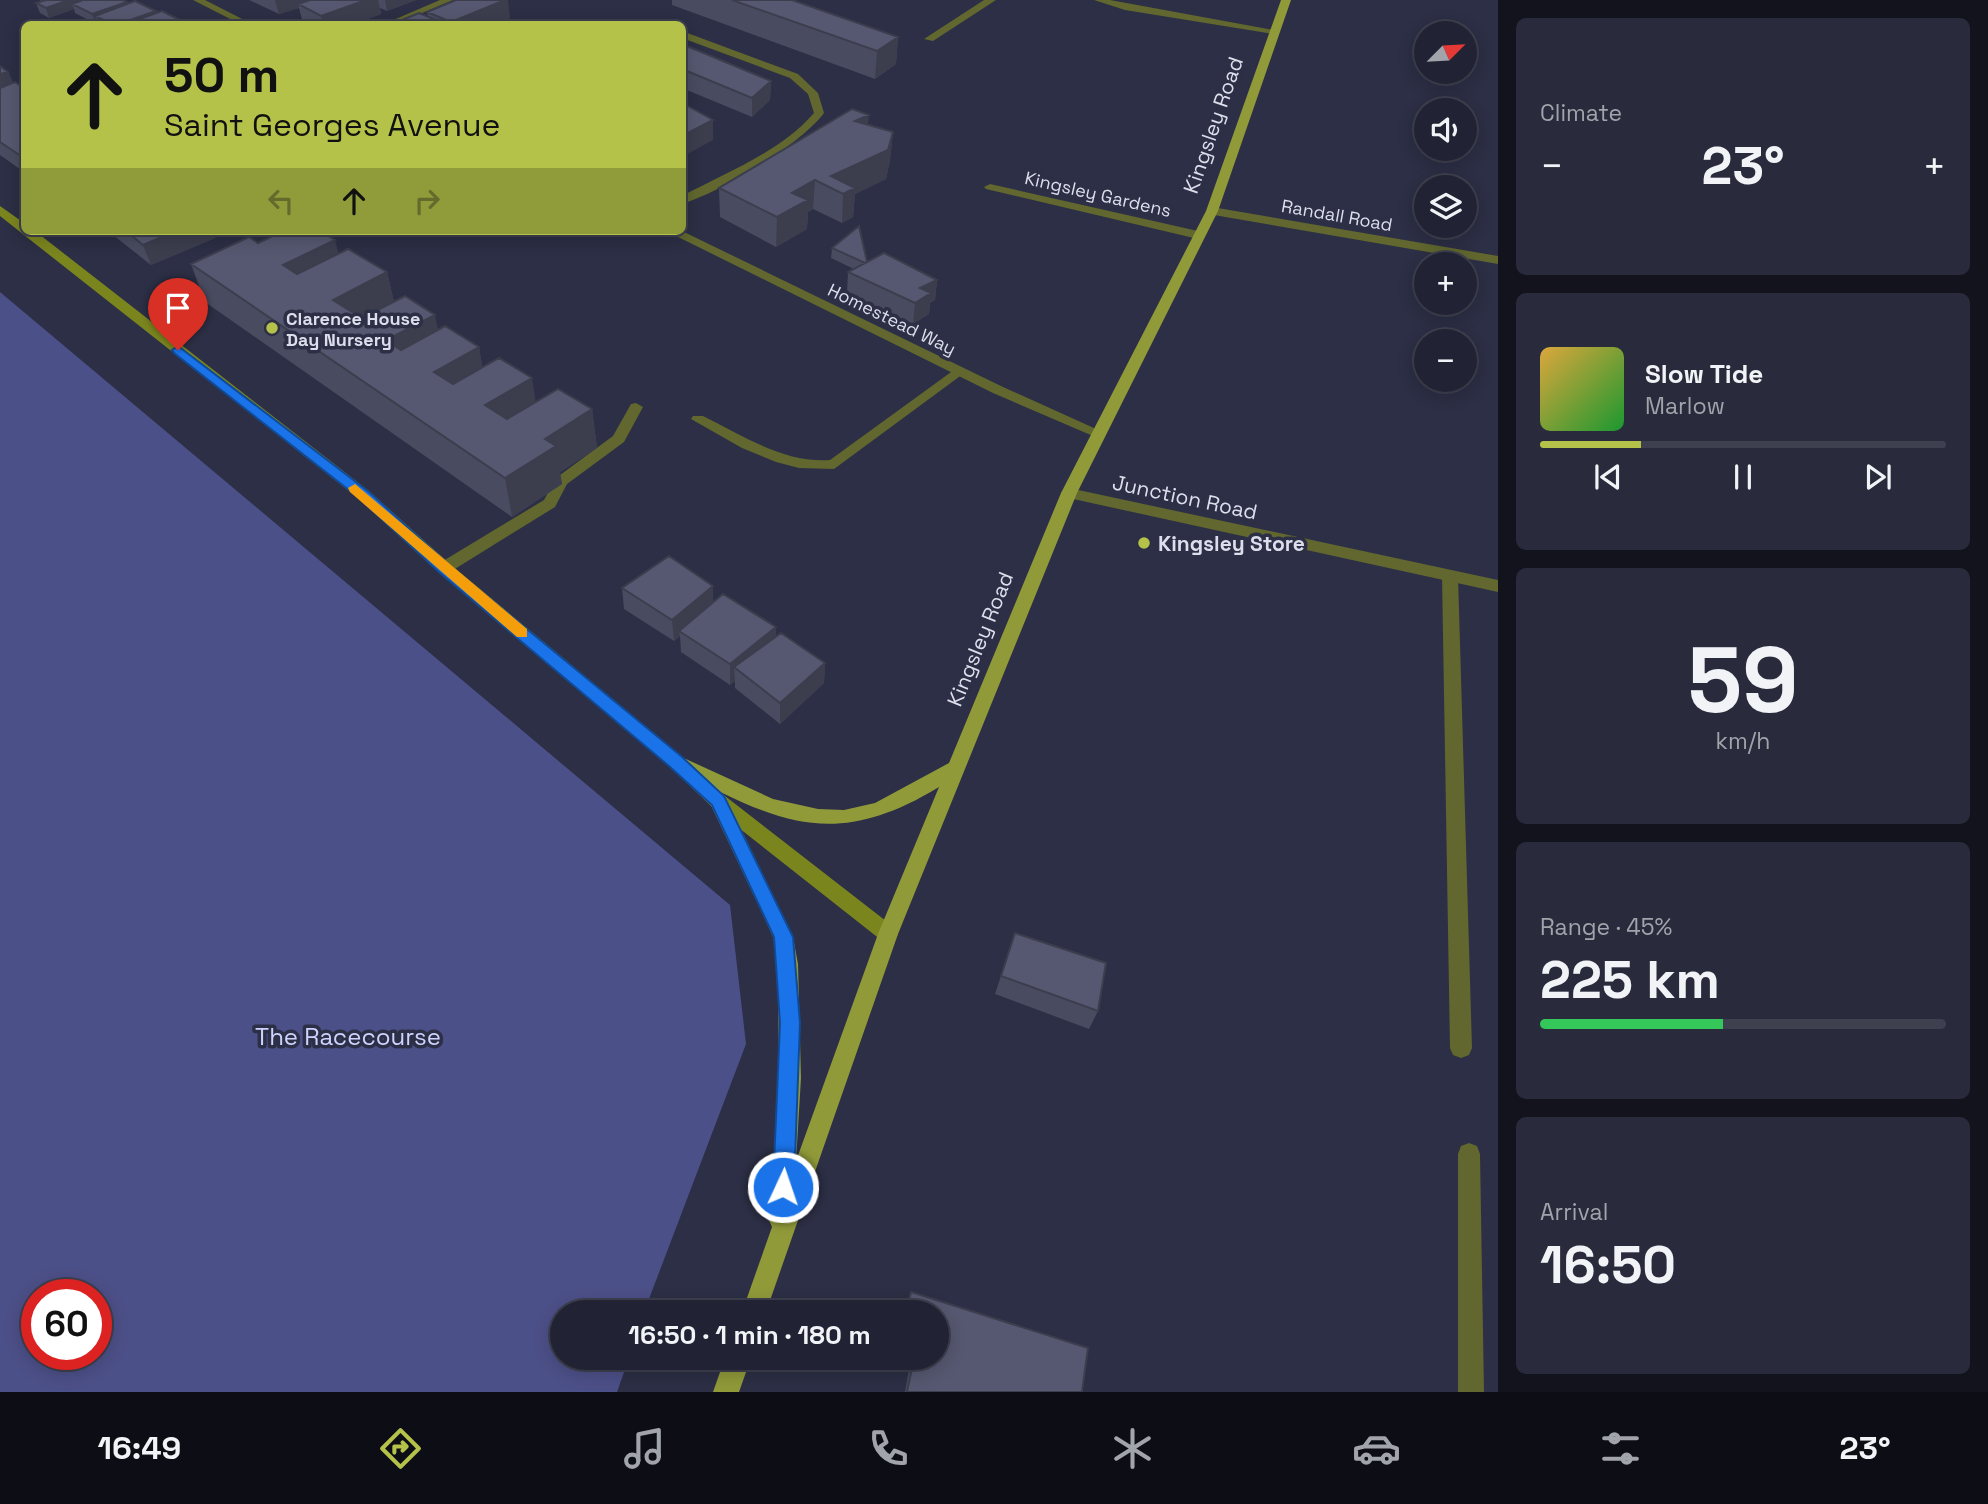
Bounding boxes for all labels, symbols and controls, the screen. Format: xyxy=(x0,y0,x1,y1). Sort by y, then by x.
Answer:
north arrow xyxy=(1414,21,1477,84)
map controls xyxy=(1414,21,1477,392)
text: 50 m xyxy=(164,44,279,106)
icon: ahead xyxy=(49,49,140,140)
street label: Kingsley Road xyxy=(1177,53,1249,197)
button: sound xyxy=(1414,98,1477,161)
text: Climate xyxy=(1540,98,1622,128)
text: Saint Georges Avenue xyxy=(164,105,500,145)
text: 23° xyxy=(1702,133,1785,199)
text: − xyxy=(1540,142,1564,190)
text: + xyxy=(1922,142,1946,190)
street label: Kingsley Gardens xyxy=(1023,166,1173,222)
button: layers xyxy=(1414,175,1477,238)
icon: left xyxy=(262,182,300,220)
icon: ahead xyxy=(335,182,373,220)
icon: right xyxy=(408,182,446,220)
street label: Randall Road xyxy=(1280,194,1394,236)
button: + xyxy=(1414,252,1477,315)
pin xyxy=(148,278,208,350)
street label: Homestead Way xyxy=(824,278,960,360)
icon: arrive xyxy=(159,289,197,327)
place label: Clarence House Day Nursery xyxy=(286,307,420,351)
marker: Clarence House Day Nursery xyxy=(264,320,280,336)
button: − xyxy=(1414,329,1477,392)
text: Slow Tide xyxy=(1645,357,1763,391)
text: Marlow xyxy=(1645,391,1725,421)
icon: previous xyxy=(1589,458,1627,496)
icon: pause xyxy=(1724,458,1762,496)
icon: next xyxy=(1859,458,1897,496)
street label: Junction Road xyxy=(1110,468,1260,526)
place label: Kingsley Store xyxy=(1158,530,1305,557)
marker: Kingsley Store xyxy=(1136,535,1152,551)
street label: Kingsley Road xyxy=(941,568,1019,710)
text: 59 xyxy=(1688,622,1798,739)
text: km/h xyxy=(1716,726,1770,756)
text: Range · 45% xyxy=(1540,912,1672,942)
text: 225 km xyxy=(1540,947,1720,1013)
park label: The Racecourse xyxy=(255,1021,441,1052)
position arrow xyxy=(746,1150,820,1224)
text: Arrival xyxy=(1540,1197,1608,1227)
text: 16:50 xyxy=(1540,1232,1676,1298)
speed limit sign: 60 xyxy=(21,1279,112,1370)
text: 16:50 · 1 min · 180 m xyxy=(628,1318,871,1352)
icon: directions xyxy=(376,1424,425,1473)
icon: music xyxy=(620,1424,669,1473)
icon: phone xyxy=(864,1424,913,1473)
icon: climate xyxy=(1108,1424,1157,1473)
icon: car xyxy=(1352,1424,1401,1473)
icon: filters xyxy=(1596,1424,1645,1473)
text: 16:49 xyxy=(97,1428,181,1468)
text: 23° xyxy=(1839,1428,1891,1468)

